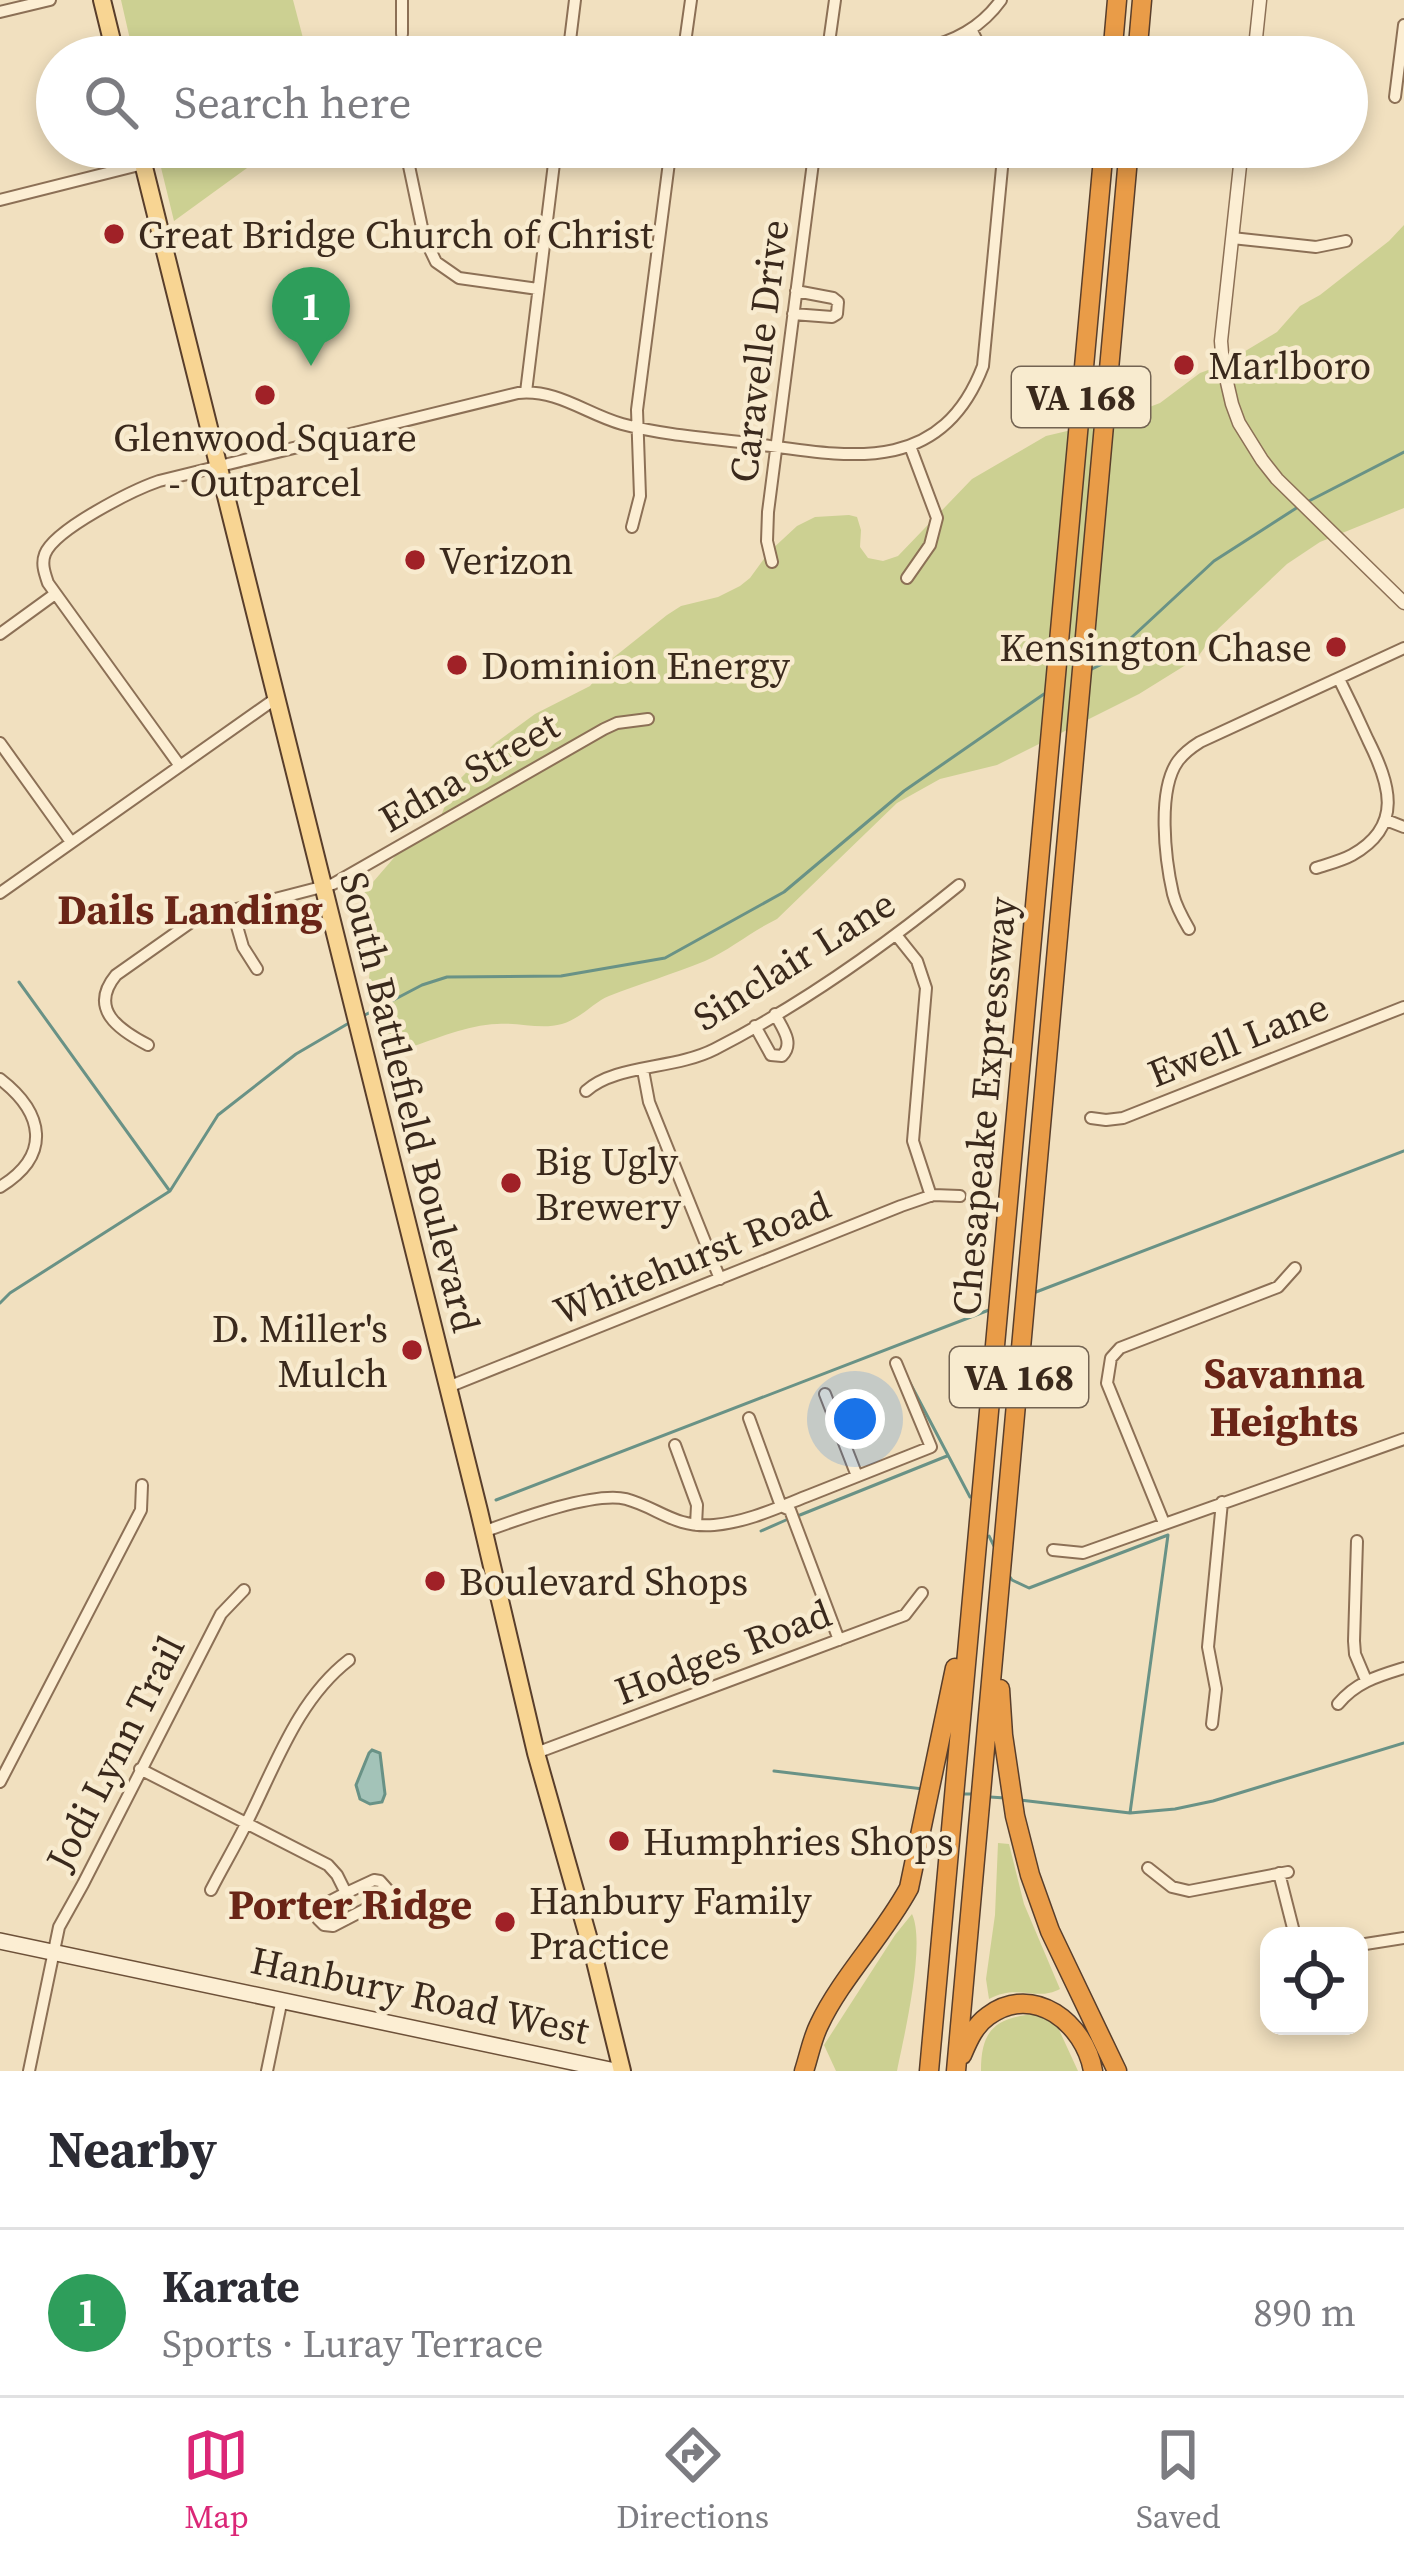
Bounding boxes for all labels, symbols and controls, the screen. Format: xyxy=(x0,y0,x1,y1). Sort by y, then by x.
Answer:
search box xyxy=(36,36,1368,168)
icon: search xyxy=(78,69,144,135)
text: Search here xyxy=(174,71,411,133)
place label: Great Bridge Church of Christ xyxy=(138,208,653,261)
street label: Caravelle Drive xyxy=(717,217,801,485)
marker: Great Bridge Church of Christ xyxy=(101,221,127,247)
pin: 1 xyxy=(272,267,350,366)
place label: Marlboro xyxy=(1208,339,1371,392)
marker: Marlboro xyxy=(1171,352,1197,378)
road number: VA 168 xyxy=(1012,367,1150,427)
marker: Glenwood Square - Outparcel xyxy=(252,382,278,408)
place label: Glenwood Square - Outparcel xyxy=(113,411,417,509)
place label: Verizon xyxy=(439,534,573,587)
marker: Verizon xyxy=(402,547,428,573)
place label: Kensington Chase xyxy=(999,621,1312,674)
marker: Kensington Chase xyxy=(1323,634,1349,660)
place label: Dominion Energy xyxy=(481,639,790,692)
marker: Dominion Energy xyxy=(444,652,470,678)
street label: Edna Street xyxy=(370,699,569,845)
street label: South Battlefield Boulevard xyxy=(327,866,493,1338)
street label: Sinclair Lane xyxy=(683,877,905,1043)
district label: Dails Landing xyxy=(57,880,323,938)
street label: Chesapeake Expressway xyxy=(939,894,1029,1318)
street label: Ewell Lane xyxy=(1140,980,1336,1100)
place label: Big Ugly Brewery xyxy=(535,1135,681,1233)
marker: Big Ugly Brewery xyxy=(498,1170,524,1196)
street label: Whitehurst Road xyxy=(546,1178,838,1338)
place label: D. Miller's Mulch xyxy=(212,1302,388,1400)
marker: D. Miller's Mulch xyxy=(399,1337,425,1363)
district label: Savanna Heights xyxy=(1203,1344,1365,1450)
road number: VA 168 xyxy=(950,1347,1088,1407)
your location xyxy=(825,1389,885,1449)
place label: Boulevard Shops xyxy=(459,1555,748,1608)
marker: Boulevard Shops xyxy=(422,1568,448,1594)
street label: Hodges Road xyxy=(607,1587,839,1717)
street label: Jodi Lynn Trail xyxy=(33,1626,197,1880)
place label: Humphries Shops xyxy=(643,1815,954,1868)
marker: Humphries Shops xyxy=(606,1828,632,1854)
place label: Hanbury Family Practice xyxy=(529,1874,812,1972)
district label: Porter Ridge xyxy=(228,1875,472,1933)
marker: Hanbury Family Practice xyxy=(492,1909,518,1935)
map controls xyxy=(1260,1927,1368,2035)
button: locate xyxy=(1260,1927,1368,2035)
street label: Hanbury Road West xyxy=(246,1933,594,2057)
text: Nearby xyxy=(48,2114,217,2184)
text: Karate xyxy=(162,2255,300,2317)
text: 1 xyxy=(76,2286,98,2339)
text: 890 m xyxy=(1253,2286,1356,2339)
text: Sports · Luray Terrace xyxy=(162,2317,543,2370)
tab: Map xyxy=(183,2422,249,2539)
tab: Directions xyxy=(616,2422,769,2539)
tab: Saved xyxy=(1136,2422,1221,2539)

